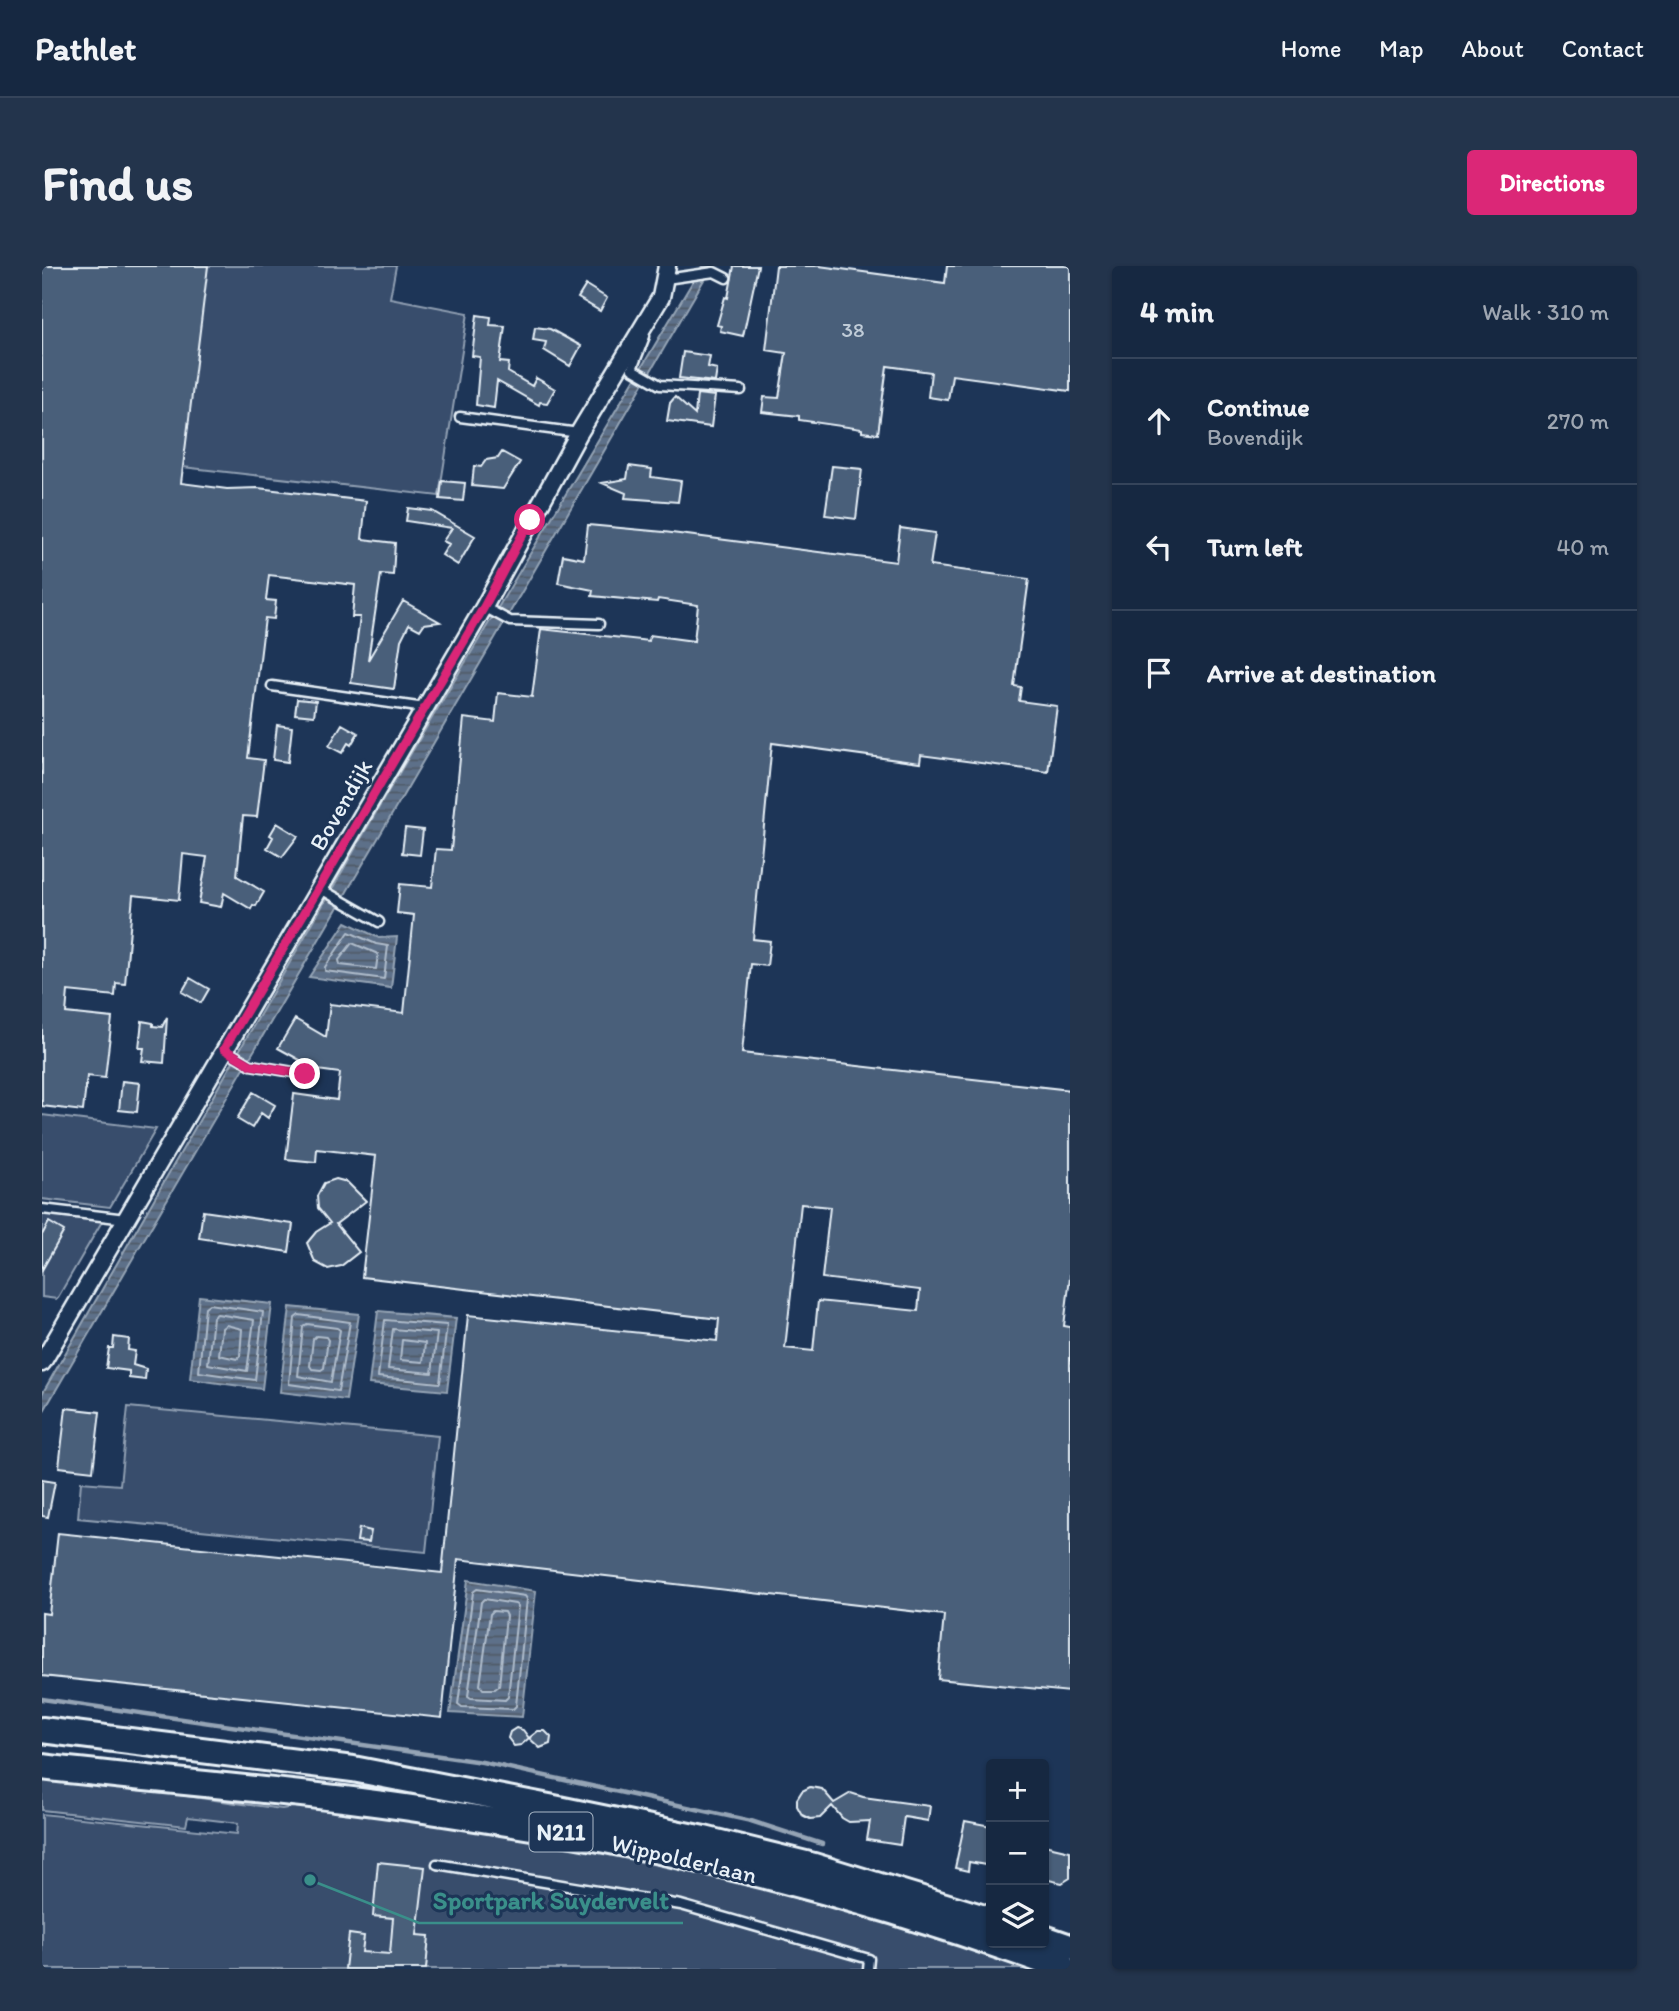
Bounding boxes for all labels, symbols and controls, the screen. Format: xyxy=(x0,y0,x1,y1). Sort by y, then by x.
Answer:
text: Pathlet xyxy=(35,29,137,68)
text: Home xyxy=(1281,34,1341,63)
text: Map xyxy=(1379,34,1423,63)
text: About xyxy=(1461,34,1524,63)
text: Contact xyxy=(1562,34,1644,63)
button: Directions xyxy=(1467,150,1637,215)
text: Find us xyxy=(42,153,193,212)
text: 4 min xyxy=(1140,293,1214,330)
text: Walk · 310 m xyxy=(1482,298,1609,326)
house number: 38 xyxy=(842,317,864,342)
text: Continue xyxy=(1207,391,1310,423)
icon: ahead xyxy=(1140,402,1178,440)
text: 270 m xyxy=(1547,407,1609,435)
text: Bovendijk xyxy=(1207,423,1303,451)
route start xyxy=(514,504,545,535)
icon: left xyxy=(1140,528,1178,566)
text: Turn left xyxy=(1207,531,1303,563)
text: 40 m xyxy=(1556,533,1609,561)
icon: arrive xyxy=(1140,654,1178,692)
text: Arrive at destination xyxy=(1207,657,1436,689)
street label: Bovendijk xyxy=(303,754,378,855)
route end xyxy=(289,1058,320,1089)
map controls xyxy=(986,1759,1049,1948)
button: + xyxy=(986,1759,1049,1822)
road number: N211 xyxy=(530,1812,592,1852)
button: − xyxy=(986,1822,1049,1885)
street label: Wippolderlaan xyxy=(608,1828,760,1889)
callout: Sportpark Suydervelt xyxy=(419,1876,683,1923)
text: Sportpark Suydervelt xyxy=(433,1884,669,1916)
button: layers xyxy=(986,1885,1049,1948)

